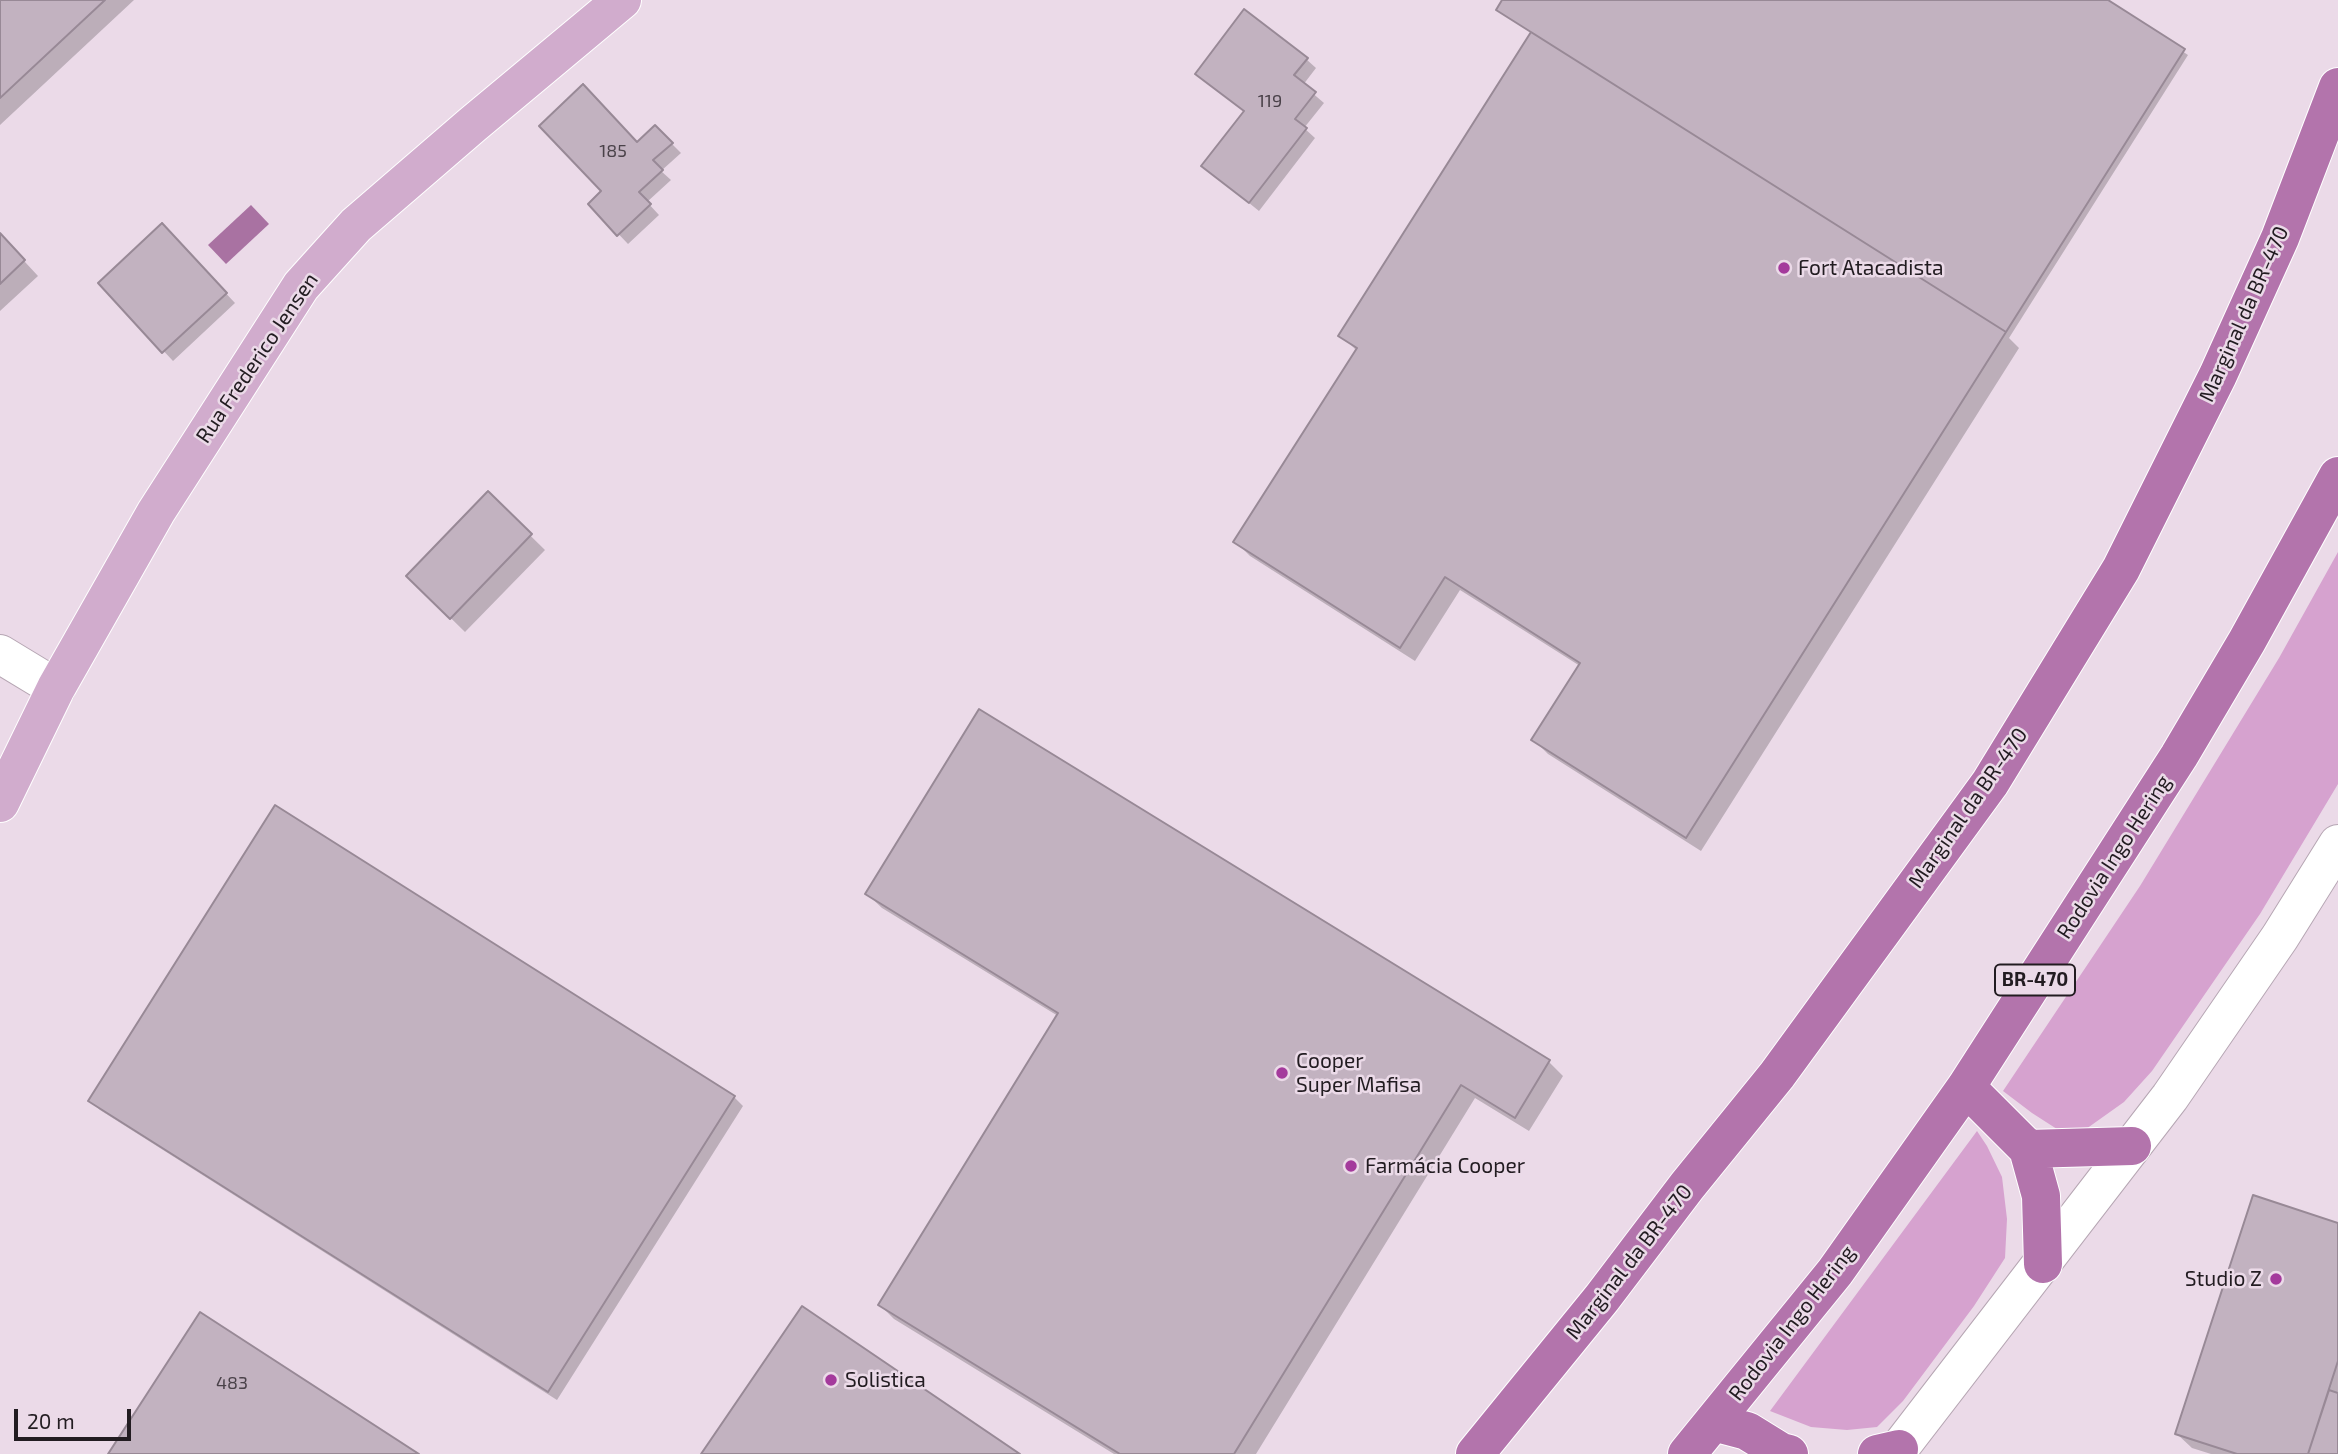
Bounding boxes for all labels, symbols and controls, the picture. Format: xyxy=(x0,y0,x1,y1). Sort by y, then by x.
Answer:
house number: 119 xyxy=(1258,90,1282,112)
house number: 185 xyxy=(599,140,627,162)
street label: Marginal da BR-470 xyxy=(2194,222,2294,406)
place label: Fort Atacadista xyxy=(1798,255,1944,281)
marker: Fort Atacadista xyxy=(1776,260,1792,276)
street label: Rua Frederico Jensen xyxy=(191,268,323,448)
street label: Marginal da BR-470 xyxy=(1903,723,2033,893)
street label: Rodovia Ingo Hering xyxy=(2052,770,2176,944)
road number: BR-470 xyxy=(1995,964,2075,996)
place label: Cooper Super Mafisa xyxy=(1296,1048,1421,1098)
marker: Cooper Super Mafisa xyxy=(1274,1065,1290,1081)
place label: Farmácia Cooper xyxy=(1365,1153,1525,1179)
marker: Farmácia Cooper xyxy=(1343,1158,1359,1174)
street label: Marginal da BR-470 xyxy=(1561,1179,1697,1345)
street label: Rodovia Ingo Hering xyxy=(1724,1240,1860,1406)
place label: Studio Z xyxy=(2185,1266,2262,1292)
marker: Studio Z xyxy=(2268,1271,2284,1287)
place label: Solistica xyxy=(845,1367,926,1393)
house number: 483 xyxy=(216,1372,248,1394)
marker: Solistica xyxy=(823,1372,839,1388)
scale bar xyxy=(18,1394,135,1438)
text: 20 m xyxy=(27,1408,75,1433)

